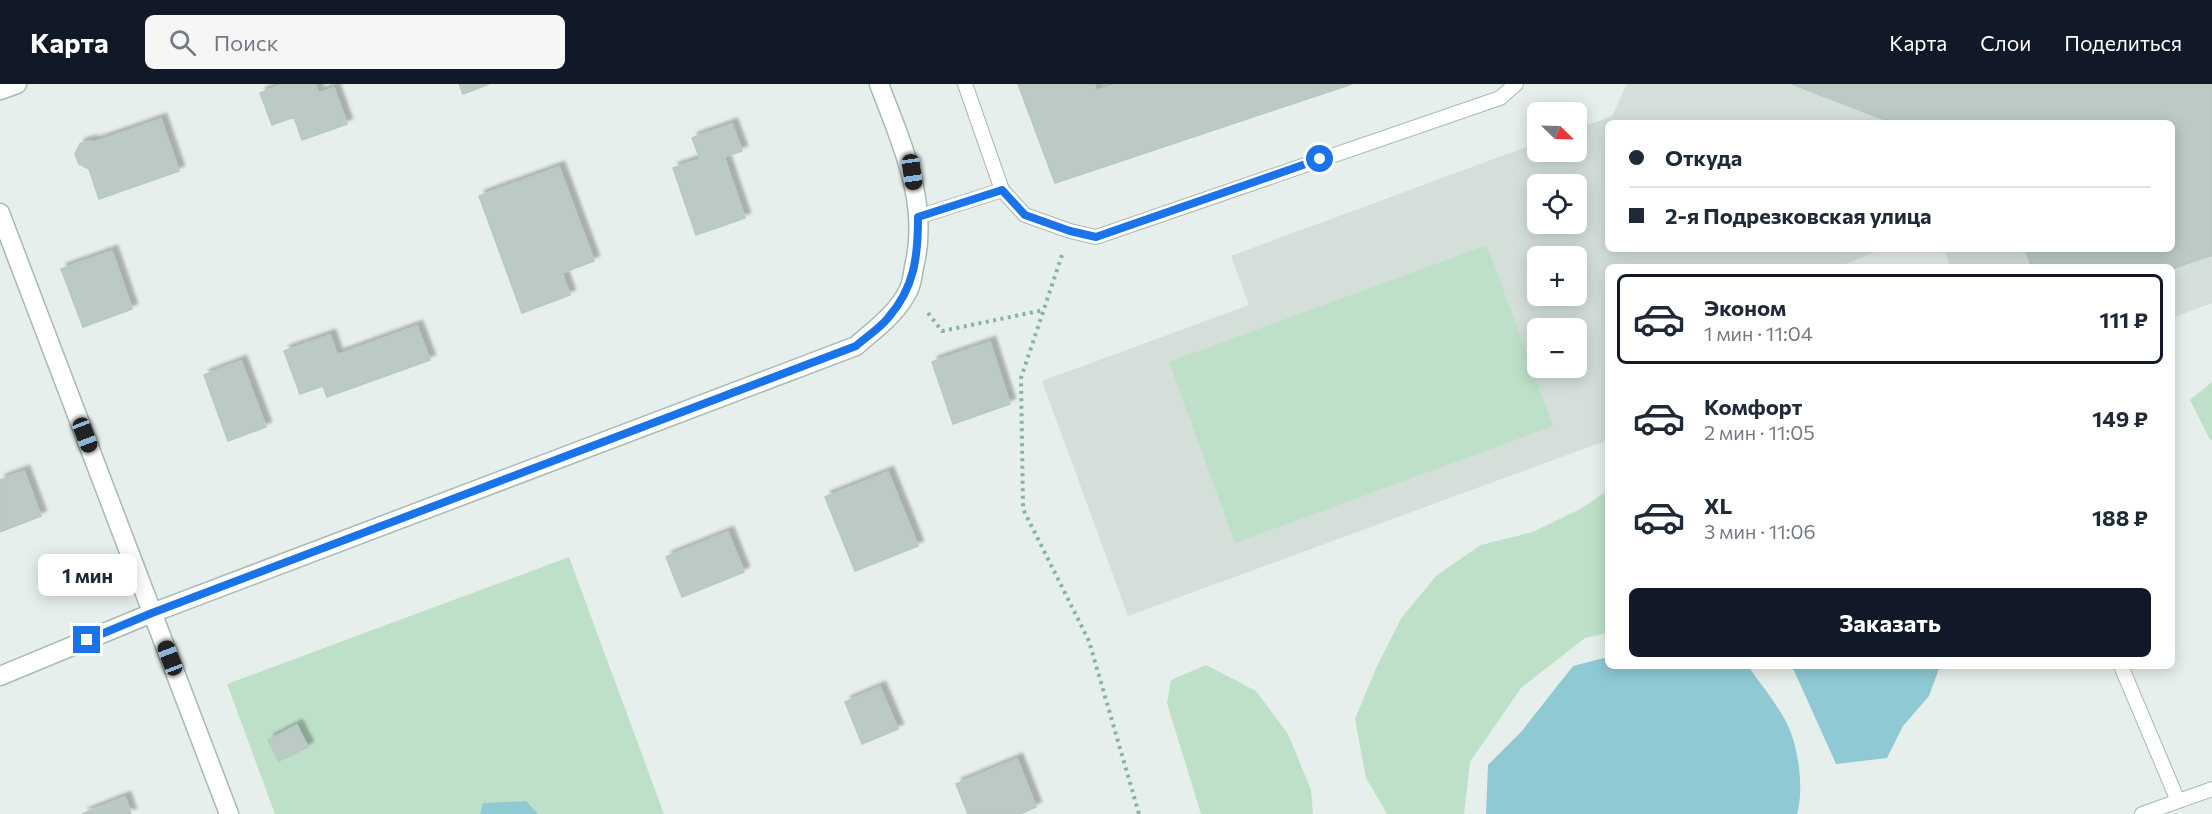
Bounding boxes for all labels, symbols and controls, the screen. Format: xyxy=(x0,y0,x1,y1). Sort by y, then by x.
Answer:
search box xyxy=(145,15,565,69)
text: Карта xyxy=(30,25,109,59)
icon: search xyxy=(166,26,199,59)
text: Поиск xyxy=(214,29,278,56)
text: Карта xyxy=(1889,30,1947,55)
text: Слои xyxy=(1980,30,2031,55)
text: Поделиться xyxy=(2064,30,2182,55)
north arrow xyxy=(1527,102,1587,162)
map controls xyxy=(1527,102,1587,378)
text: Откуда xyxy=(1665,144,1742,171)
route start xyxy=(1306,145,1333,172)
car xyxy=(901,153,923,191)
button: locate xyxy=(1527,174,1587,234)
text: 2-я Подрезковская улица xyxy=(1665,202,1932,229)
button: + xyxy=(1527,246,1587,306)
icon: car xyxy=(1632,292,1686,346)
text: Эконом xyxy=(1704,294,1786,321)
text: 111 ₽ xyxy=(2099,306,2148,333)
button: − xyxy=(1527,318,1587,378)
text: 1 мин · 11:04 xyxy=(1704,321,1813,345)
icon: car xyxy=(1632,391,1686,445)
text: Комфорт xyxy=(1704,393,1802,420)
text: 149 ₽ xyxy=(2092,405,2148,432)
car xyxy=(70,415,100,455)
text: 2 мин · 11:05 xyxy=(1704,420,1815,444)
icon: car xyxy=(1632,490,1686,544)
text: XL xyxy=(1704,492,1732,519)
text: 188 ₽ xyxy=(2092,504,2148,531)
text: 3 мин · 11:06 xyxy=(1704,519,1816,543)
callout: 1 мин xyxy=(38,553,136,595)
text: 1 мин xyxy=(62,563,113,587)
button: Заказать xyxy=(1629,588,2151,657)
route end xyxy=(73,626,100,653)
car xyxy=(155,638,185,678)

